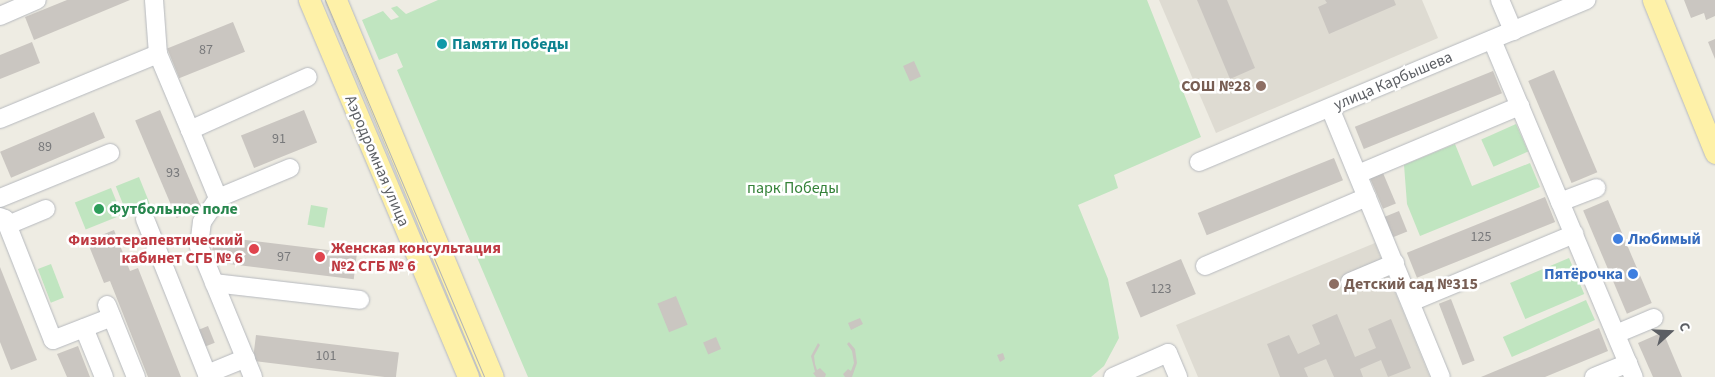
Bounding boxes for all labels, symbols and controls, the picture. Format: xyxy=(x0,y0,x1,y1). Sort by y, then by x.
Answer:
place label: Памяти Победы xyxy=(452,34,569,54)
marker: Памяти Победы xyxy=(436,38,448,50)
house number: 87 xyxy=(199,42,213,58)
street label: улица Карбышева xyxy=(1331,47,1455,115)
place label: СОШ №28 xyxy=(1181,76,1251,96)
marker: СОШ №28 xyxy=(1255,80,1267,92)
street label: Аэродромная улица xyxy=(341,92,413,230)
house number: 91 xyxy=(272,131,286,147)
house number: 89 xyxy=(38,139,52,155)
house number: 93 xyxy=(166,165,180,181)
park label: парк Победы xyxy=(747,178,839,198)
place label: Футбольное поле xyxy=(109,199,238,219)
marker: Футбольное поле xyxy=(93,203,105,215)
house number: 125 xyxy=(1471,229,1491,245)
place label: Любимый xyxy=(1628,229,1701,249)
place label: Физиотерапевтический кабинет СГБ № 6 xyxy=(68,230,243,268)
marker: Любимый xyxy=(1612,233,1624,245)
place label: Женская консультация №2 СГБ № 6 xyxy=(331,238,501,276)
marker: Физиотерапевтический кабинет СГБ № 6 xyxy=(247,242,261,256)
house number: 97 xyxy=(277,249,291,265)
marker: Женская консультация №2 СГБ № 6 xyxy=(313,250,327,264)
place label: Пятёрочка xyxy=(1544,264,1623,284)
marker: Пятёрочка xyxy=(1627,268,1639,280)
place label: Детский сад №315 xyxy=(1344,274,1478,294)
marker: Детский сад №315 xyxy=(1328,278,1340,290)
house number: 123 xyxy=(1151,281,1171,297)
north arrow xyxy=(1645,307,1695,357)
text: С xyxy=(1673,320,1695,334)
house number: 101 xyxy=(316,348,336,364)

